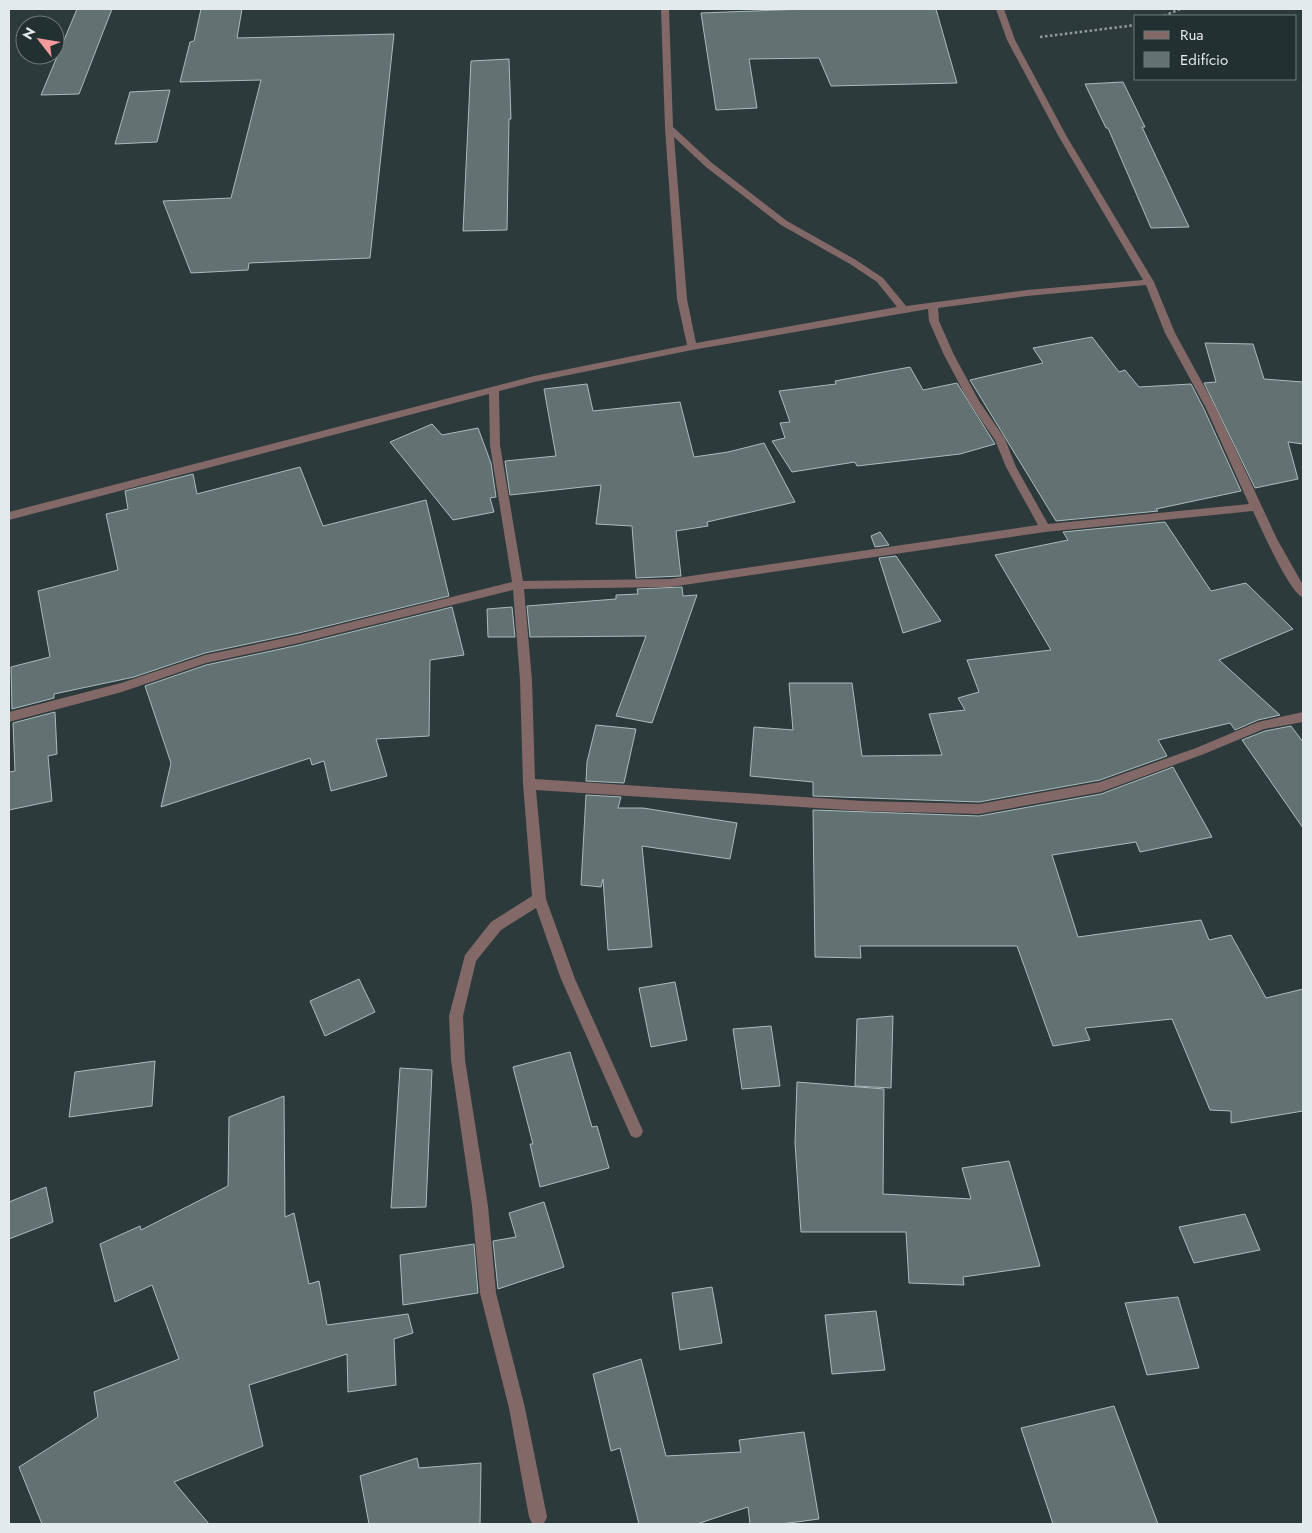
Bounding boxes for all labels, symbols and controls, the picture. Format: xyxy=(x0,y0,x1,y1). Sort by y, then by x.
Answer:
north arrow xyxy=(15,15,65,65)
legend xyxy=(1134,15,1297,80)
text: N xyxy=(17,23,40,43)
text: Rua xyxy=(1180,24,1204,46)
text: Edifício xyxy=(1180,49,1228,71)

